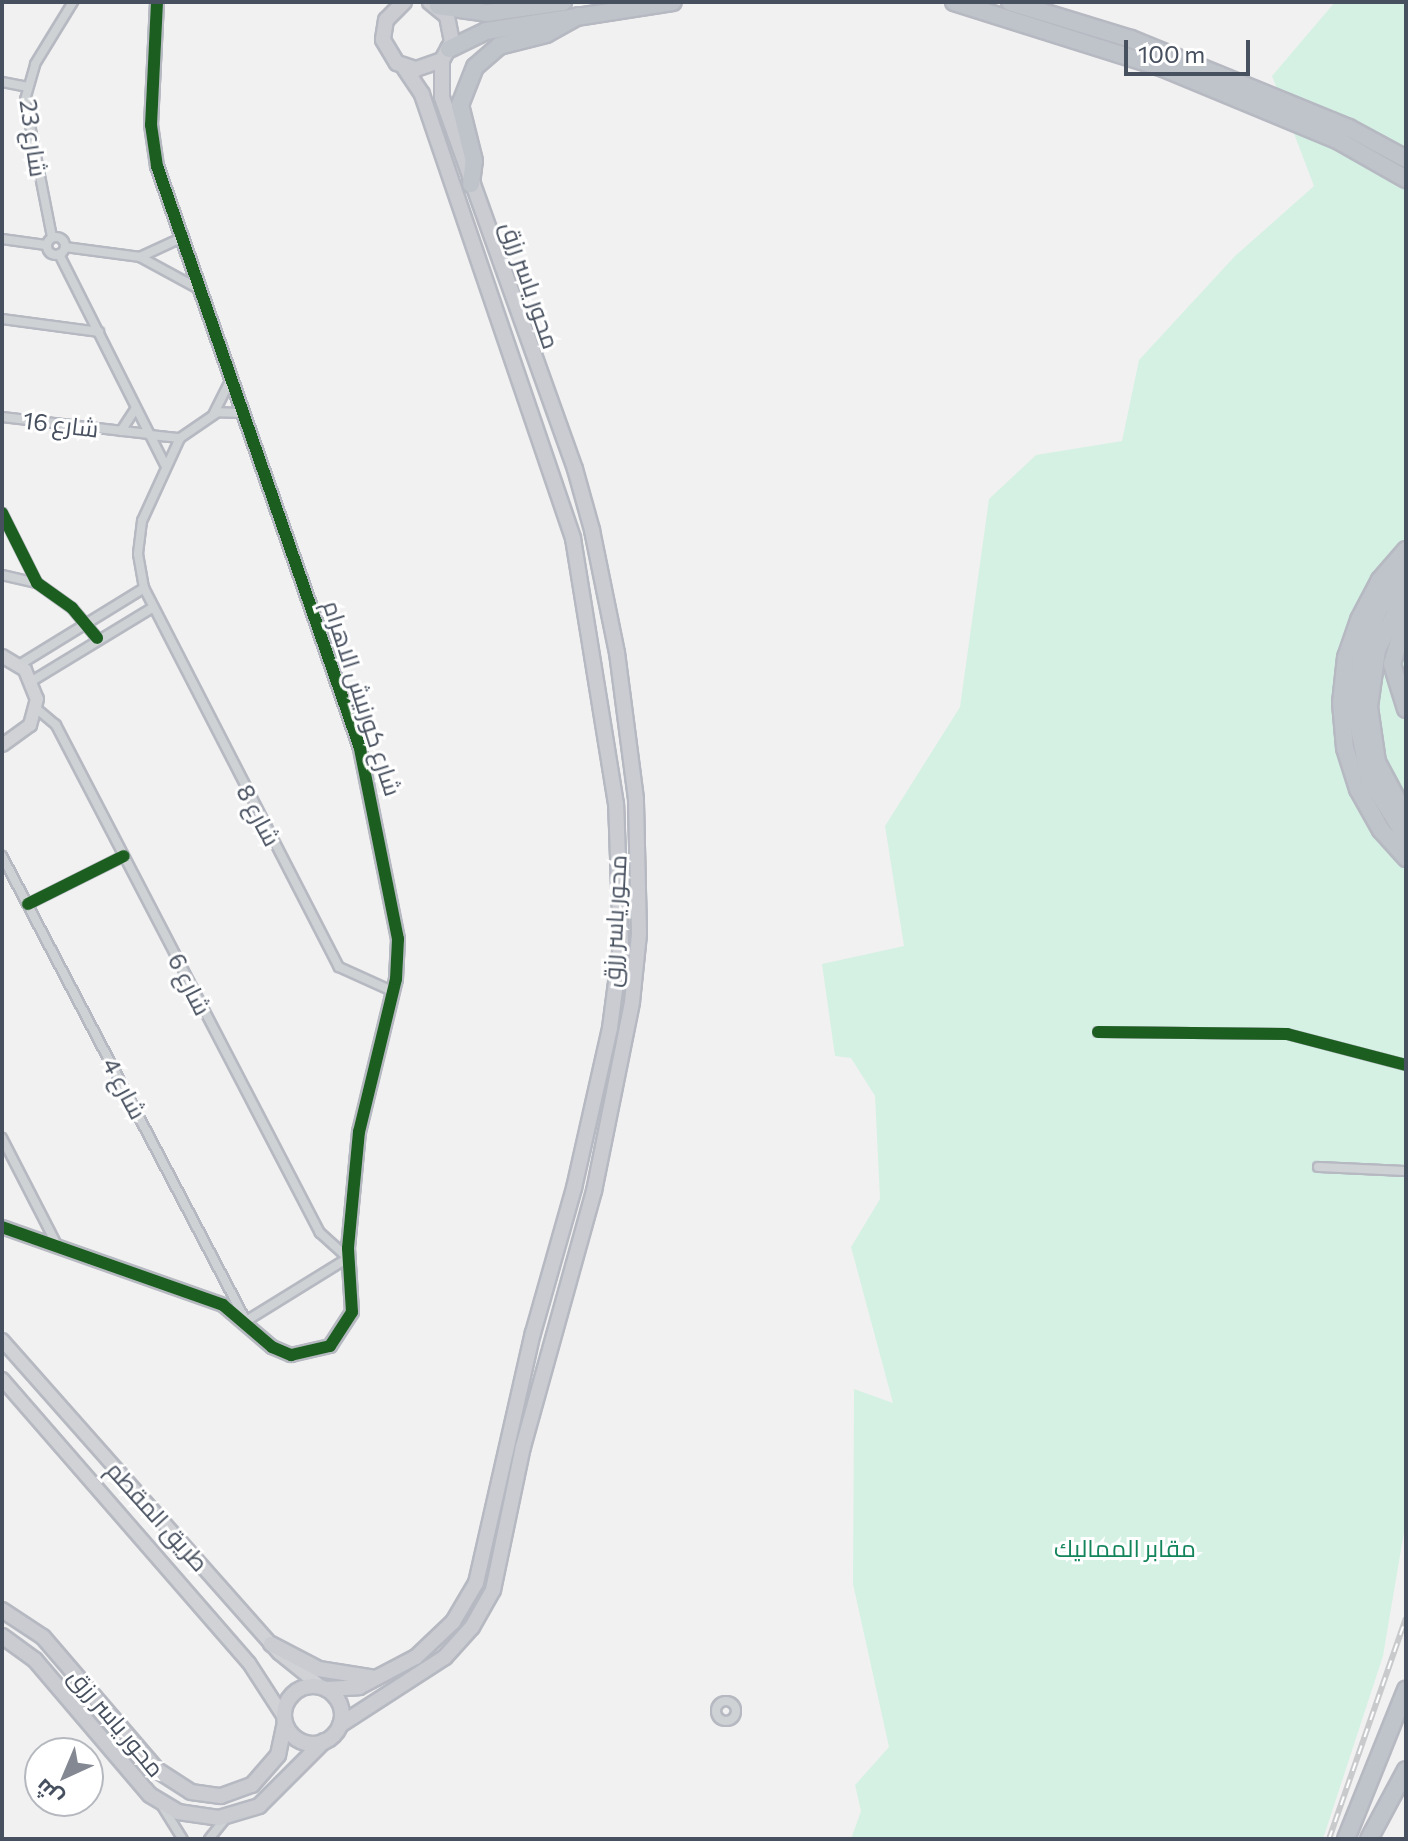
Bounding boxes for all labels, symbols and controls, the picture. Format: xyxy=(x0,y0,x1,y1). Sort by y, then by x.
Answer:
scale bar xyxy=(1128,24,1254,74)
text: 100 m xyxy=(1138,39,1205,68)
street label: شارع 23 xyxy=(14,97,54,179)
street label: محور ياسر رزق xyxy=(496,218,566,352)
street label: شارع 16 xyxy=(22,405,100,443)
street label: شارع كورنيش الاهرام xyxy=(318,597,408,799)
street label: شارع 8 xyxy=(231,779,287,851)
street label: محور ياسر رزق xyxy=(596,854,632,988)
street label: شارع 6 xyxy=(162,948,218,1020)
street label: شارع 4 xyxy=(97,1052,153,1124)
street label: طريق المقطم xyxy=(101,1455,215,1577)
park label: مقابر المماليك xyxy=(1054,1534,1196,1562)
street label: محور ياسر رزق xyxy=(63,1662,171,1782)
north arrow xyxy=(24,1737,104,1817)
text: ش xyxy=(29,1774,68,1813)

